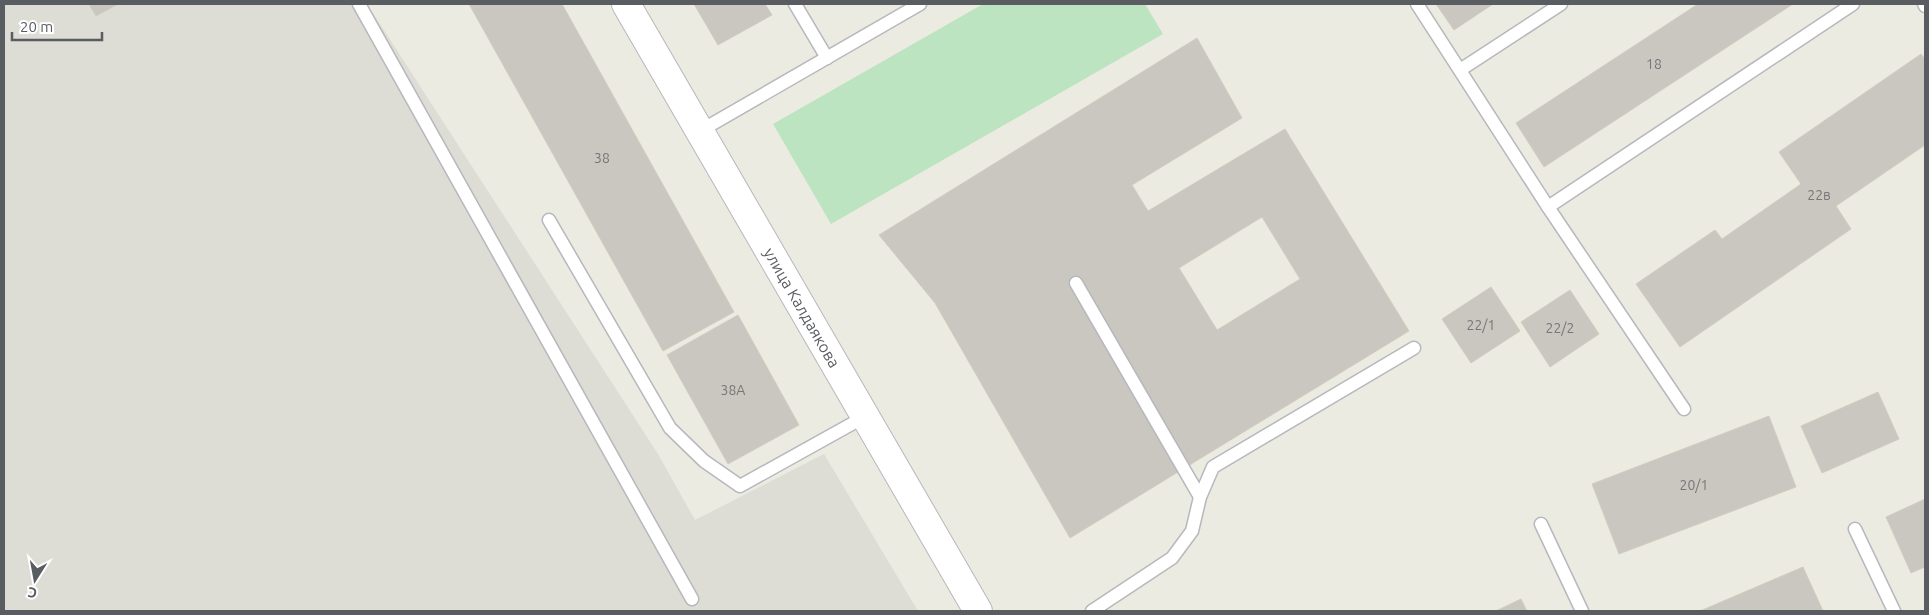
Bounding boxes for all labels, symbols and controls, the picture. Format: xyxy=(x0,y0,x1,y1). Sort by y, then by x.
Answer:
scale bar xyxy=(12,10,102,42)
text: 20 m xyxy=(20,18,53,35)
house number: 18 xyxy=(1646,56,1662,72)
house number: 38 xyxy=(594,150,610,166)
house number: 22в xyxy=(1807,187,1831,203)
street label: улица Калдаякова xyxy=(760,245,844,371)
house number: 22/1 xyxy=(1467,317,1495,333)
house number: 22/2 xyxy=(1546,320,1574,336)
house number: 38А xyxy=(721,382,745,398)
house number: 20/1 xyxy=(1680,477,1708,493)
north arrow xyxy=(10,555,60,605)
text: С xyxy=(27,584,38,601)

